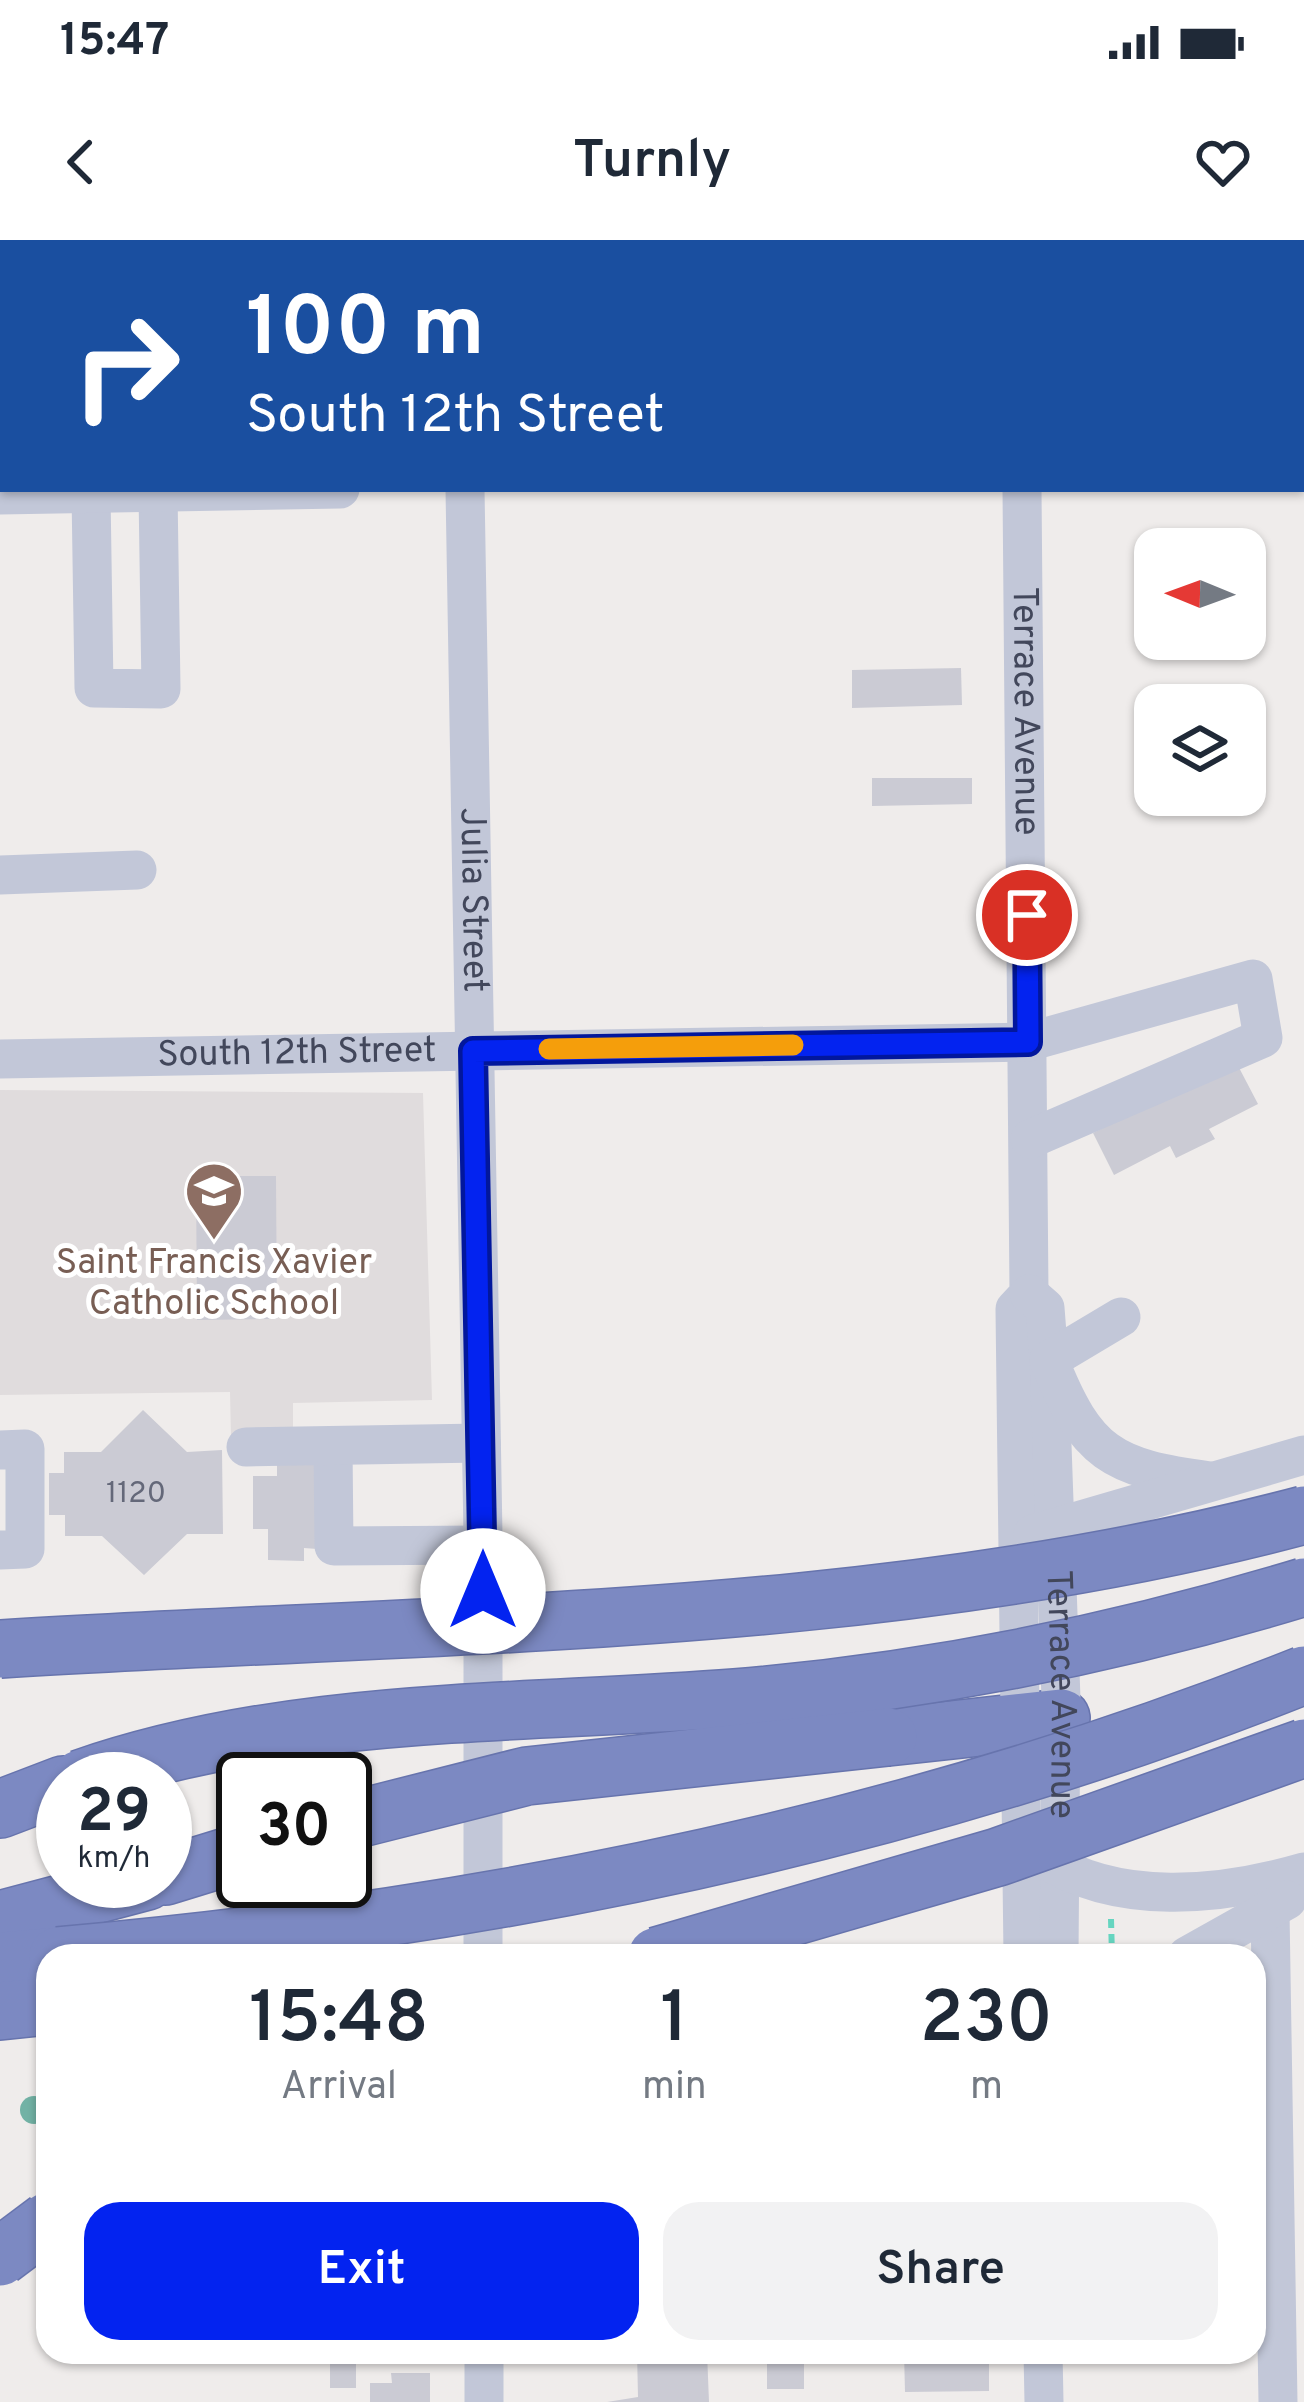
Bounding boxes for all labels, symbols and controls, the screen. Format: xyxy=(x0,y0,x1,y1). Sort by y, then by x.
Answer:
text: 15:47 xyxy=(60,14,170,71)
text: Turnly xyxy=(573,128,731,197)
icon: back xyxy=(48,129,114,195)
icon: heart xyxy=(1190,129,1256,195)
text: 100 m xyxy=(246,279,485,385)
icon: right xyxy=(48,288,204,444)
text: South 12th Street xyxy=(246,383,665,452)
north arrow xyxy=(1134,528,1266,660)
map controls xyxy=(1134,528,1266,816)
street label: Terrace Avenue xyxy=(1000,586,1048,836)
button: layers xyxy=(1134,684,1266,816)
street label: Julia Street xyxy=(447,807,497,993)
pin xyxy=(976,864,1078,966)
icon: arrive xyxy=(994,882,1060,948)
street label: South 12th Street xyxy=(157,1029,437,1079)
school or university icon: Saint Francis Xavier Catholic School xyxy=(183,1160,245,1242)
place label: Saint Francis Xavier Catholic School xyxy=(56,1241,372,1328)
house number: 1120 xyxy=(106,1476,166,1513)
position arrow xyxy=(420,1528,546,1654)
street label: Terrace Avenue xyxy=(1033,1569,1084,1819)
speed limit sign: 30 xyxy=(216,1752,372,1908)
text: 29 xyxy=(77,1777,151,1853)
text: km/h xyxy=(78,1841,150,1878)
text: 15:48 xyxy=(249,1976,429,2068)
text: 1 xyxy=(660,1976,688,2068)
text: 230 xyxy=(920,1976,1053,2068)
text: Arrival xyxy=(281,2064,397,2113)
text: min xyxy=(642,2064,707,2113)
text: m xyxy=(970,2064,1003,2113)
button: Exit xyxy=(84,2202,639,2340)
button: Share xyxy=(663,2202,1218,2340)

